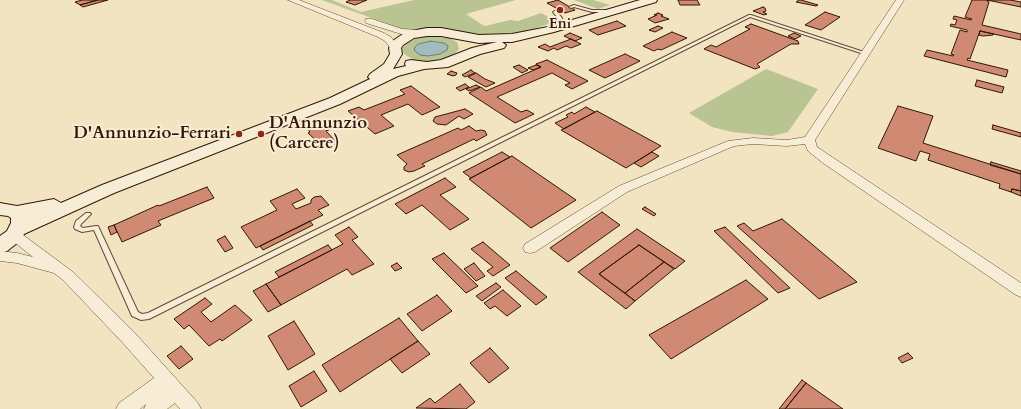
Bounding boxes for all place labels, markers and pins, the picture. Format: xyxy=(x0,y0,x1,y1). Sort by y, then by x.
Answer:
marker: Eni xyxy=(555,5,565,15)
place label: Eni xyxy=(549,17,571,33)
place label: D'Annunzio (Carcere) xyxy=(269,114,367,154)
place label: D'Annunzio-Ferrari xyxy=(73,124,231,144)
marker: D'Annunzio-Ferrari xyxy=(234,129,244,139)
marker: D'Annunzio (Carcere) xyxy=(256,129,266,139)

